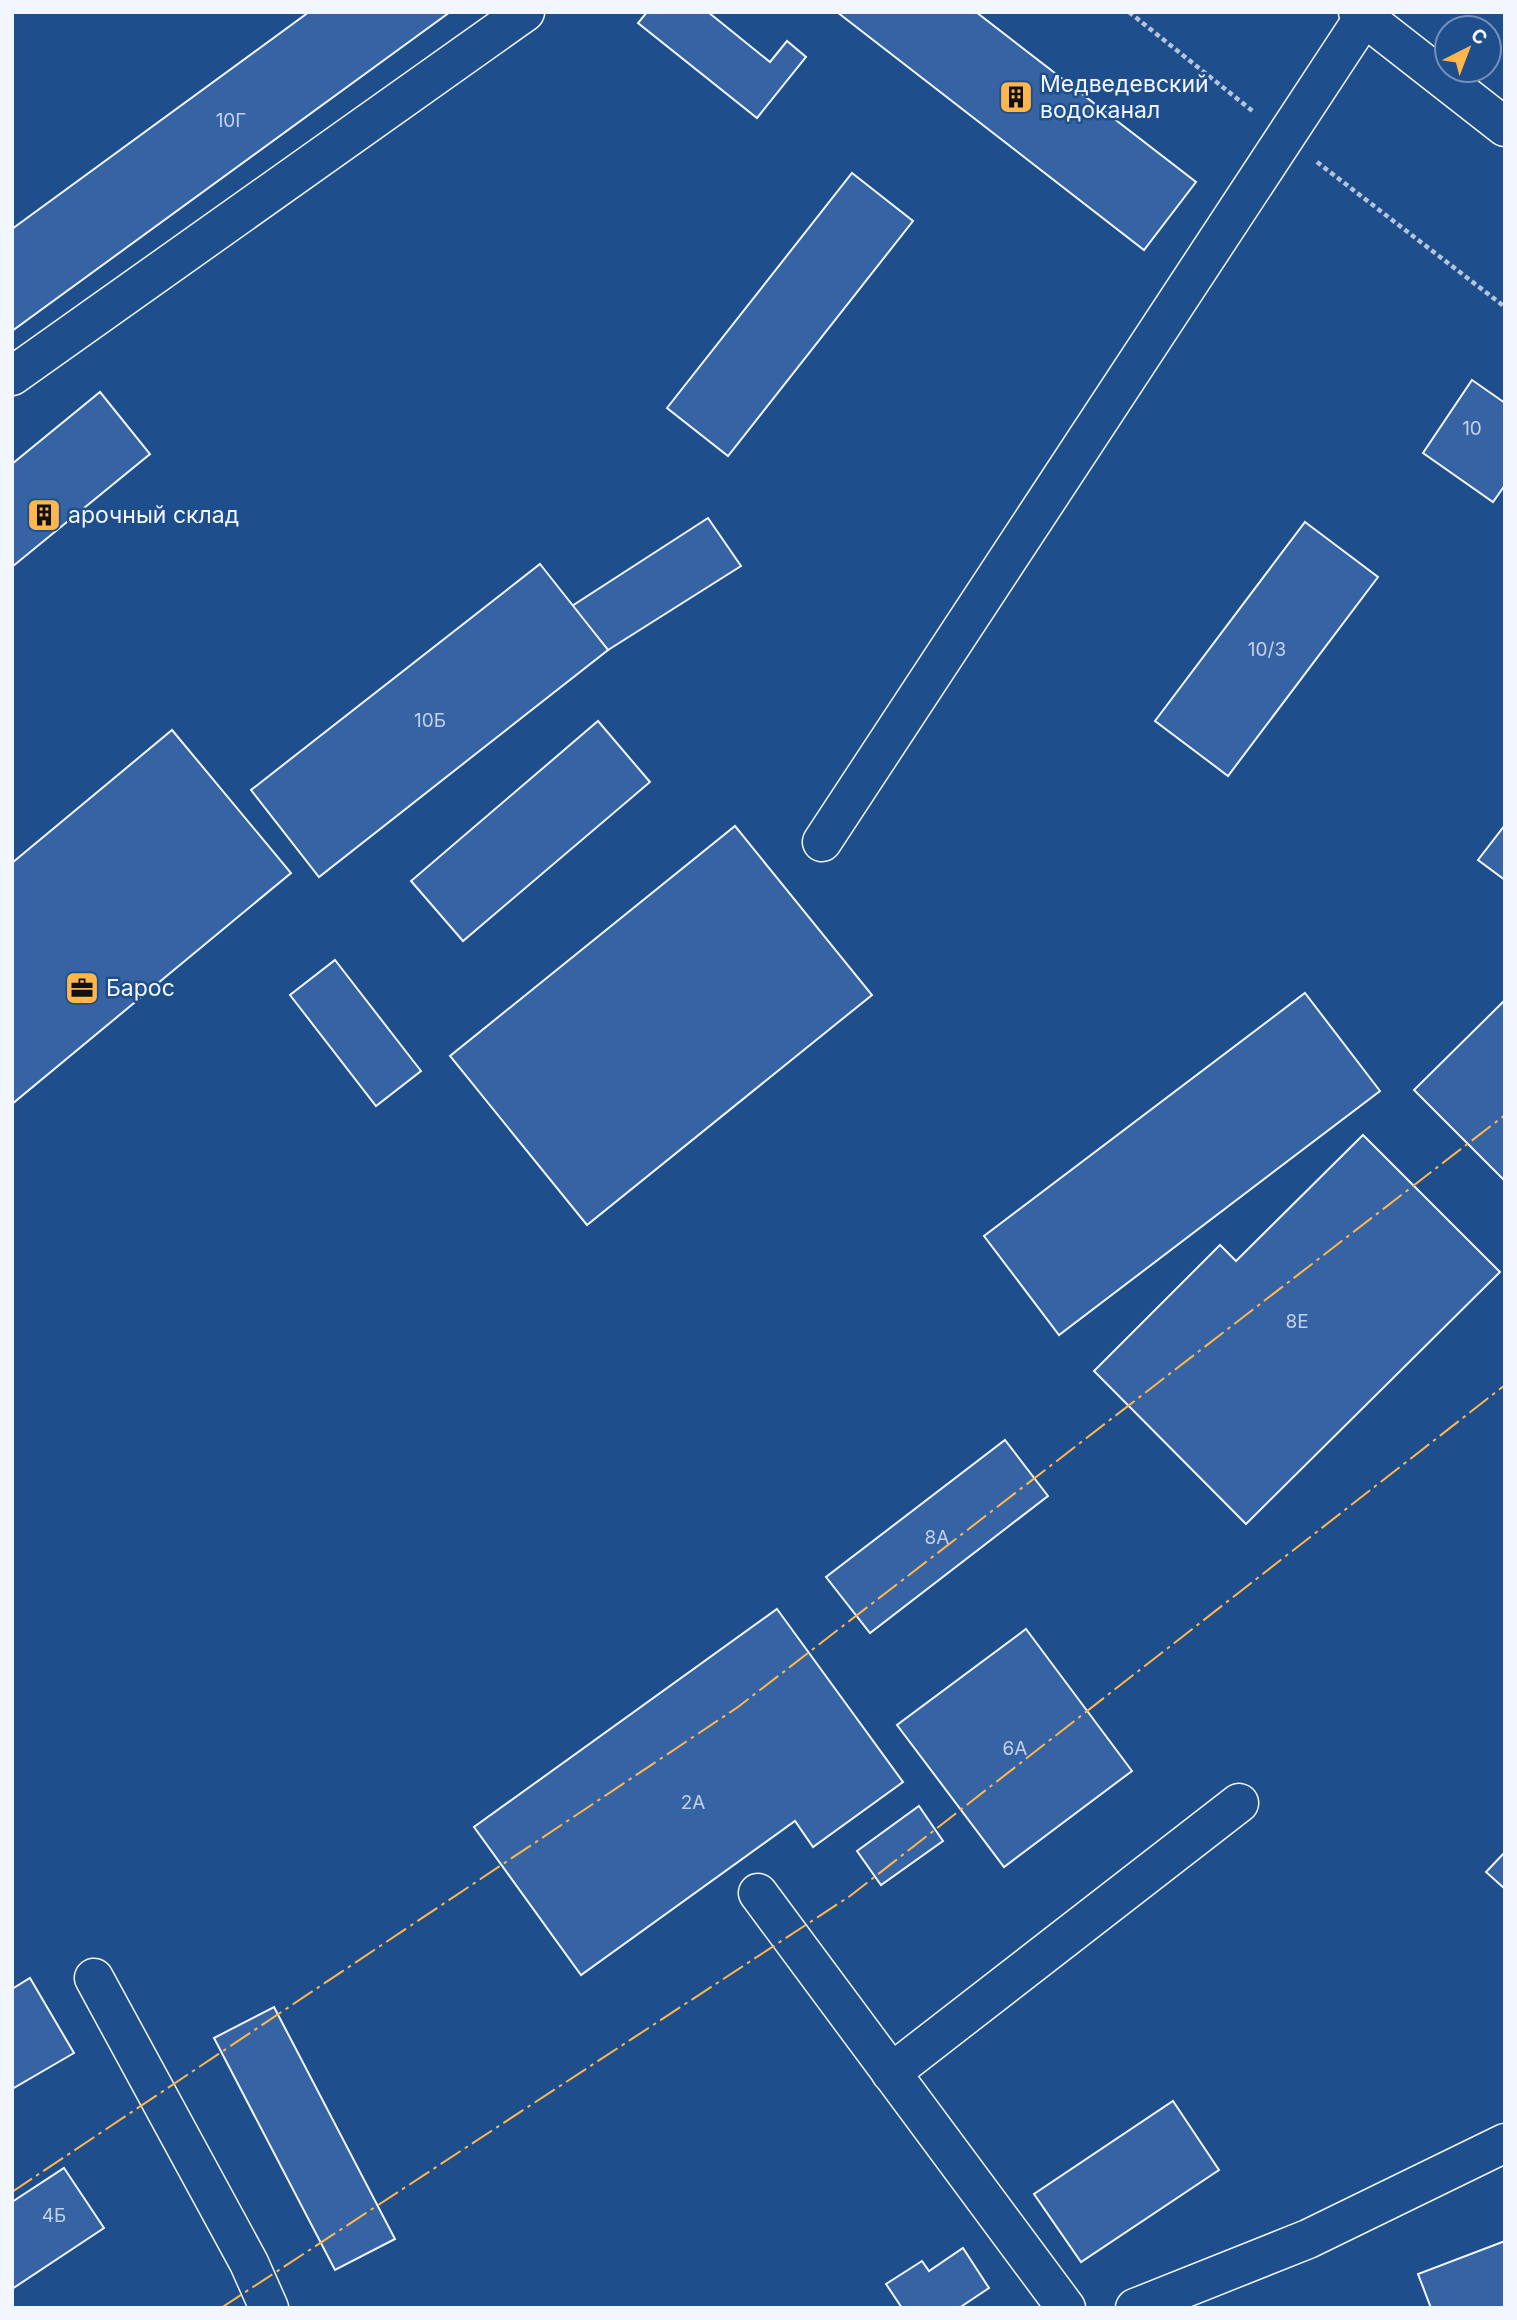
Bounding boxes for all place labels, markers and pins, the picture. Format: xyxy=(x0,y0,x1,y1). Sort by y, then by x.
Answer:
place label: Медведевский водоканал xyxy=(1040,70,1209,124)
building icon: Медведевский водоканал xyxy=(997,78,1035,116)
building icon: арочный склад xyxy=(25,496,63,534)
place label: арочный склад xyxy=(68,501,239,529)
office icon: Барос xyxy=(63,969,101,1007)
place label: Барос xyxy=(106,974,175,1002)

